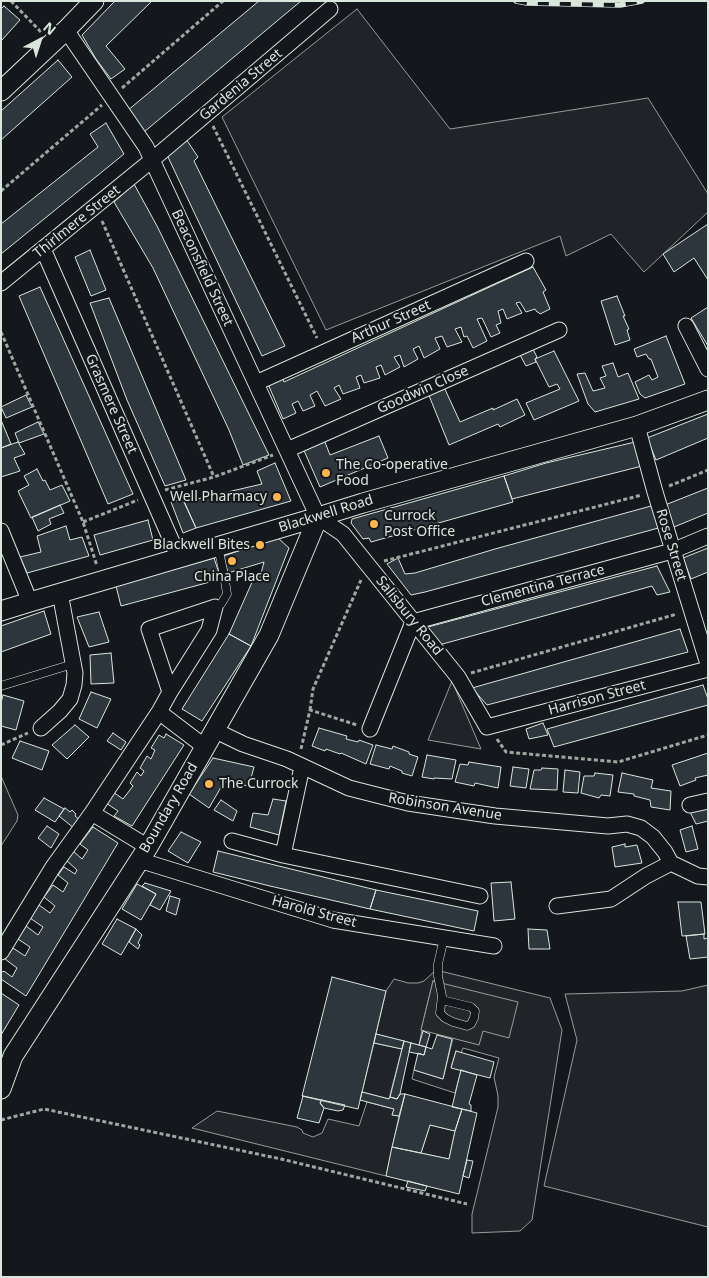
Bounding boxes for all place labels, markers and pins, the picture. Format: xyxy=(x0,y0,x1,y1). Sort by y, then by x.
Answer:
place label: The Co-operative Food xyxy=(336,457,448,490)
marker: The Co-operative Food xyxy=(320,467,332,479)
place label: Well Pharmacy xyxy=(170,489,267,505)
marker: Well Pharmacy xyxy=(271,491,283,503)
place label: Currock Post Office xyxy=(384,508,455,540)
marker: Currock Post Office xyxy=(368,518,380,530)
place label: Blackwell Bites xyxy=(153,537,250,553)
marker: Blackwell Bites xyxy=(254,539,266,551)
marker: China Place xyxy=(226,555,238,567)
place label: China Place xyxy=(194,569,270,585)
place label: The Currock xyxy=(219,776,298,792)
marker: The Currock xyxy=(203,778,215,790)

